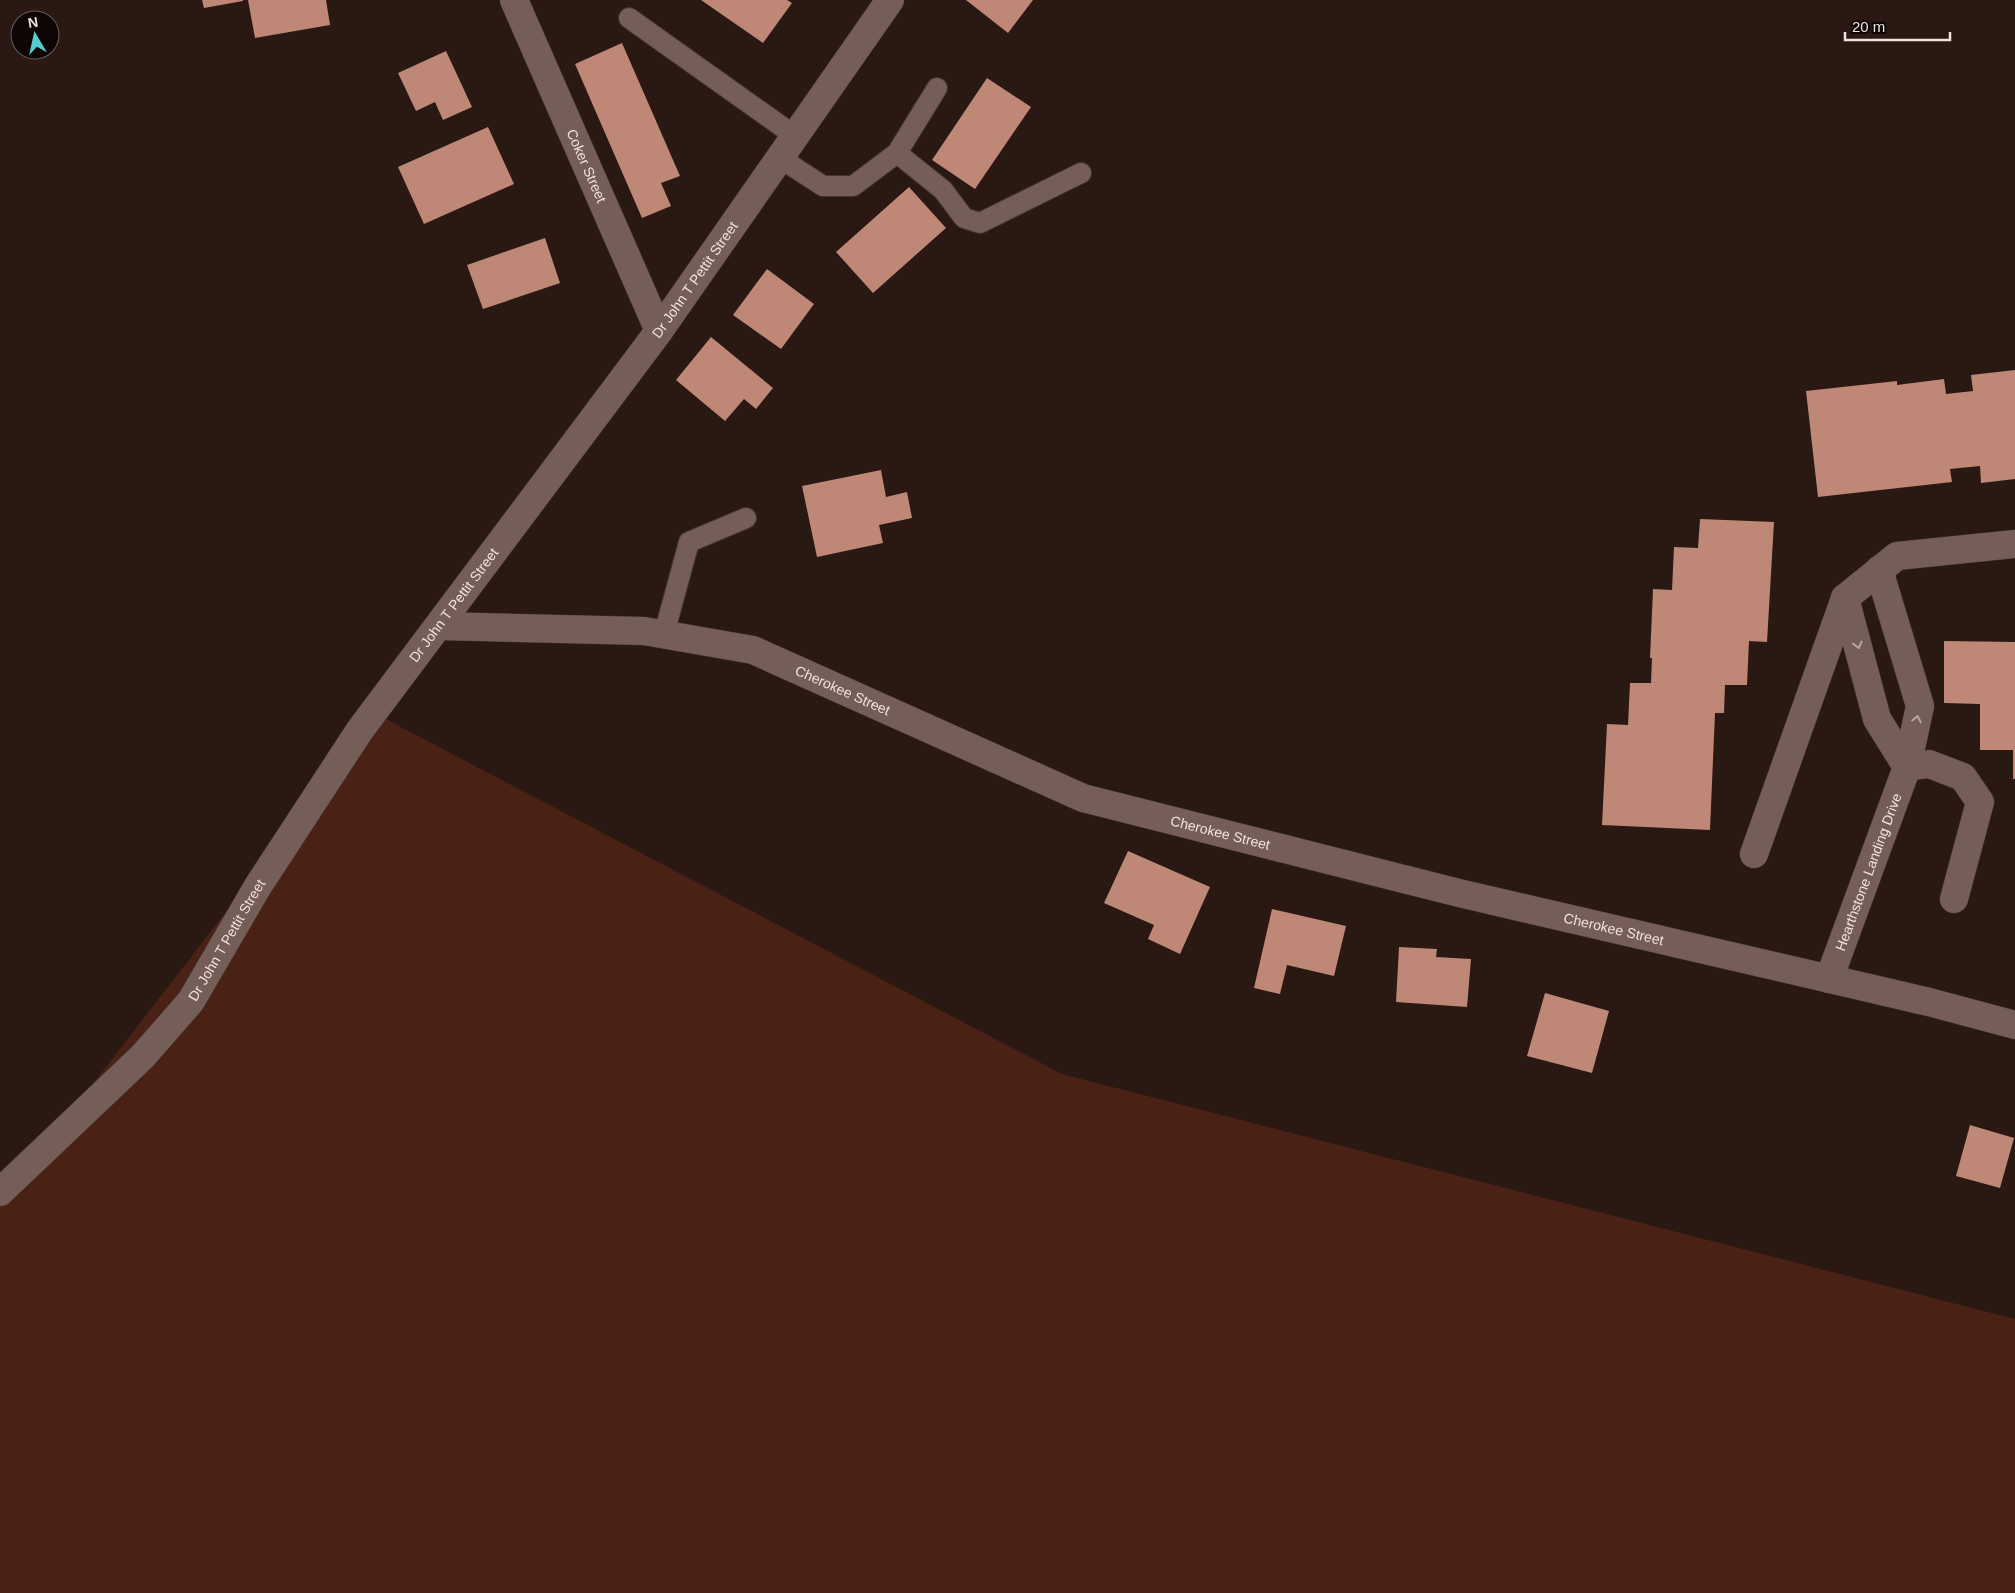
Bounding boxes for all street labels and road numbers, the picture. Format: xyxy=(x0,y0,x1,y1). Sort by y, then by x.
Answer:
street label: Coker Street xyxy=(564,127,610,205)
street label: Dr John T Pettit Street xyxy=(649,218,741,341)
street label: Dr John T Pettit Street xyxy=(406,545,502,665)
street label: Cherokee Street xyxy=(793,662,893,718)
street label: Hearthstone Landing Drive xyxy=(1832,791,1905,953)
street label: Cherokee Street xyxy=(1169,812,1272,853)
street label: Dr John T Pettit Street xyxy=(185,876,268,1004)
street label: Cherokee Street xyxy=(1562,910,1665,948)

